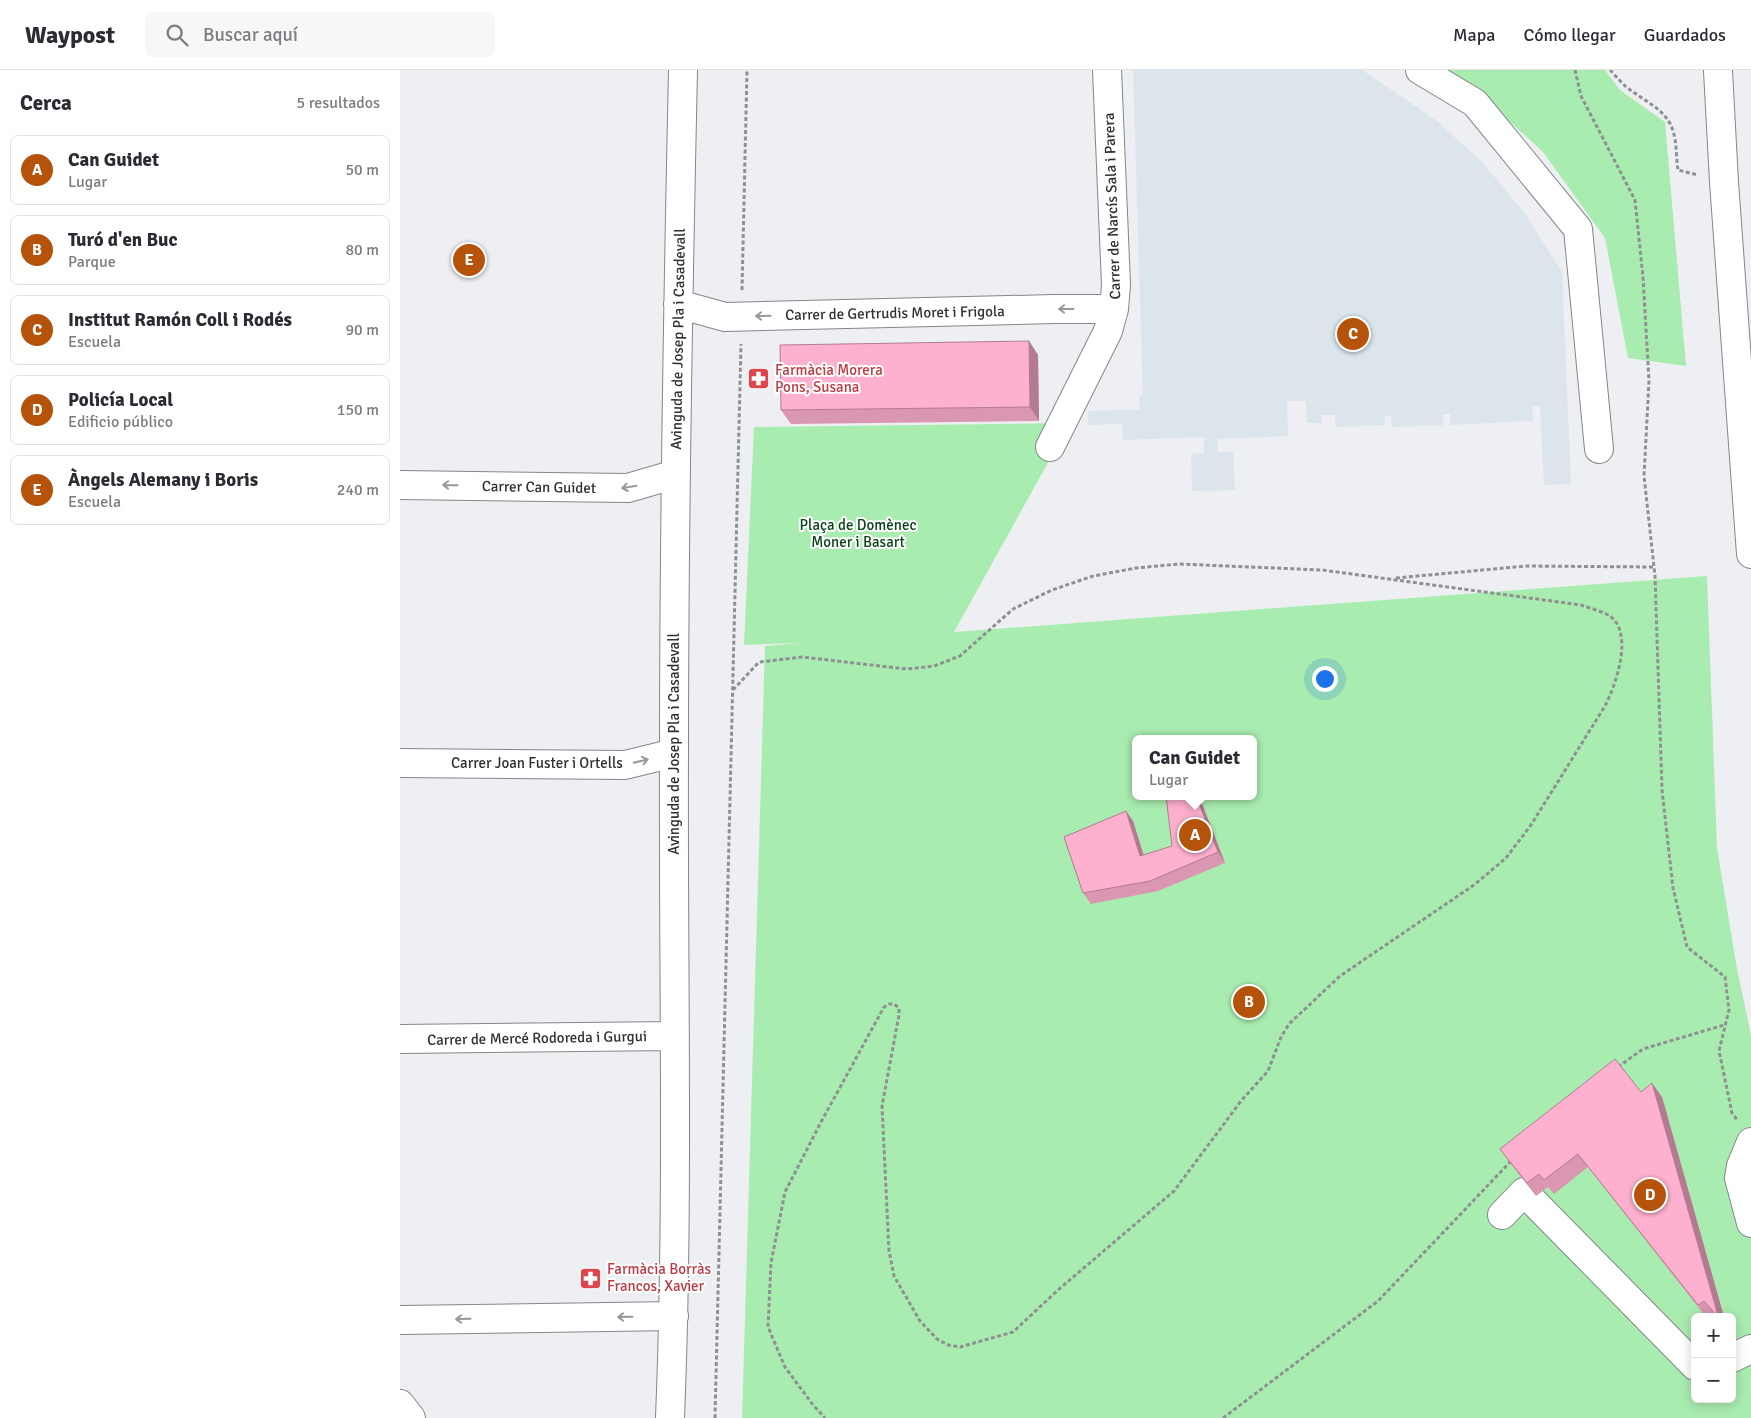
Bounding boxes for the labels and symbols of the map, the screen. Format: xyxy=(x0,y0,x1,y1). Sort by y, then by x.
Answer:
street label: Carrer de Narcís Sala i Parera xyxy=(1100,112,1124,300)
street label: Avinguda de Josep Pla i Casadevall xyxy=(667,228,689,450)
pin: E xyxy=(453,241,485,279)
street label: Carrer de Gertrudis Moret i Frigola xyxy=(785,302,1005,324)
one-way arrow xyxy=(1058,304,1074,314)
one-way arrow xyxy=(756,311,772,321)
pin: C xyxy=(1337,315,1369,353)
place label: Farmàcia Morera Pons, Susana xyxy=(775,361,883,396)
pharmacy icon: Farmàcia Morera Pons, Susana xyxy=(747,367,771,391)
street label: Carrer Can Guidet xyxy=(482,477,596,497)
one-way arrow xyxy=(442,481,458,490)
one-way arrow xyxy=(622,482,638,492)
park label: Plaça de Domènec Moner i Basart xyxy=(800,516,916,551)
street label: Avinguda de Josep Pla i Casadevall xyxy=(665,633,683,855)
your location xyxy=(1312,666,1338,692)
street label: Carrer Joan Fuster i Ortells xyxy=(451,754,623,772)
one-way arrow xyxy=(632,756,648,765)
pin: A xyxy=(1179,816,1211,854)
pin: B xyxy=(1233,983,1265,1021)
street label: Carrer de Mercé Rodoreda i Gurgui xyxy=(427,1027,647,1049)
pin: D xyxy=(1634,1176,1666,1214)
place label: Farmàcia Borràs Francos, Xavier xyxy=(607,1260,712,1295)
pharmacy icon: Farmàcia Borràs Francos, Xavier xyxy=(579,1266,603,1290)
one-way arrow xyxy=(618,1312,634,1321)
one-way arrow xyxy=(455,1314,472,1324)

